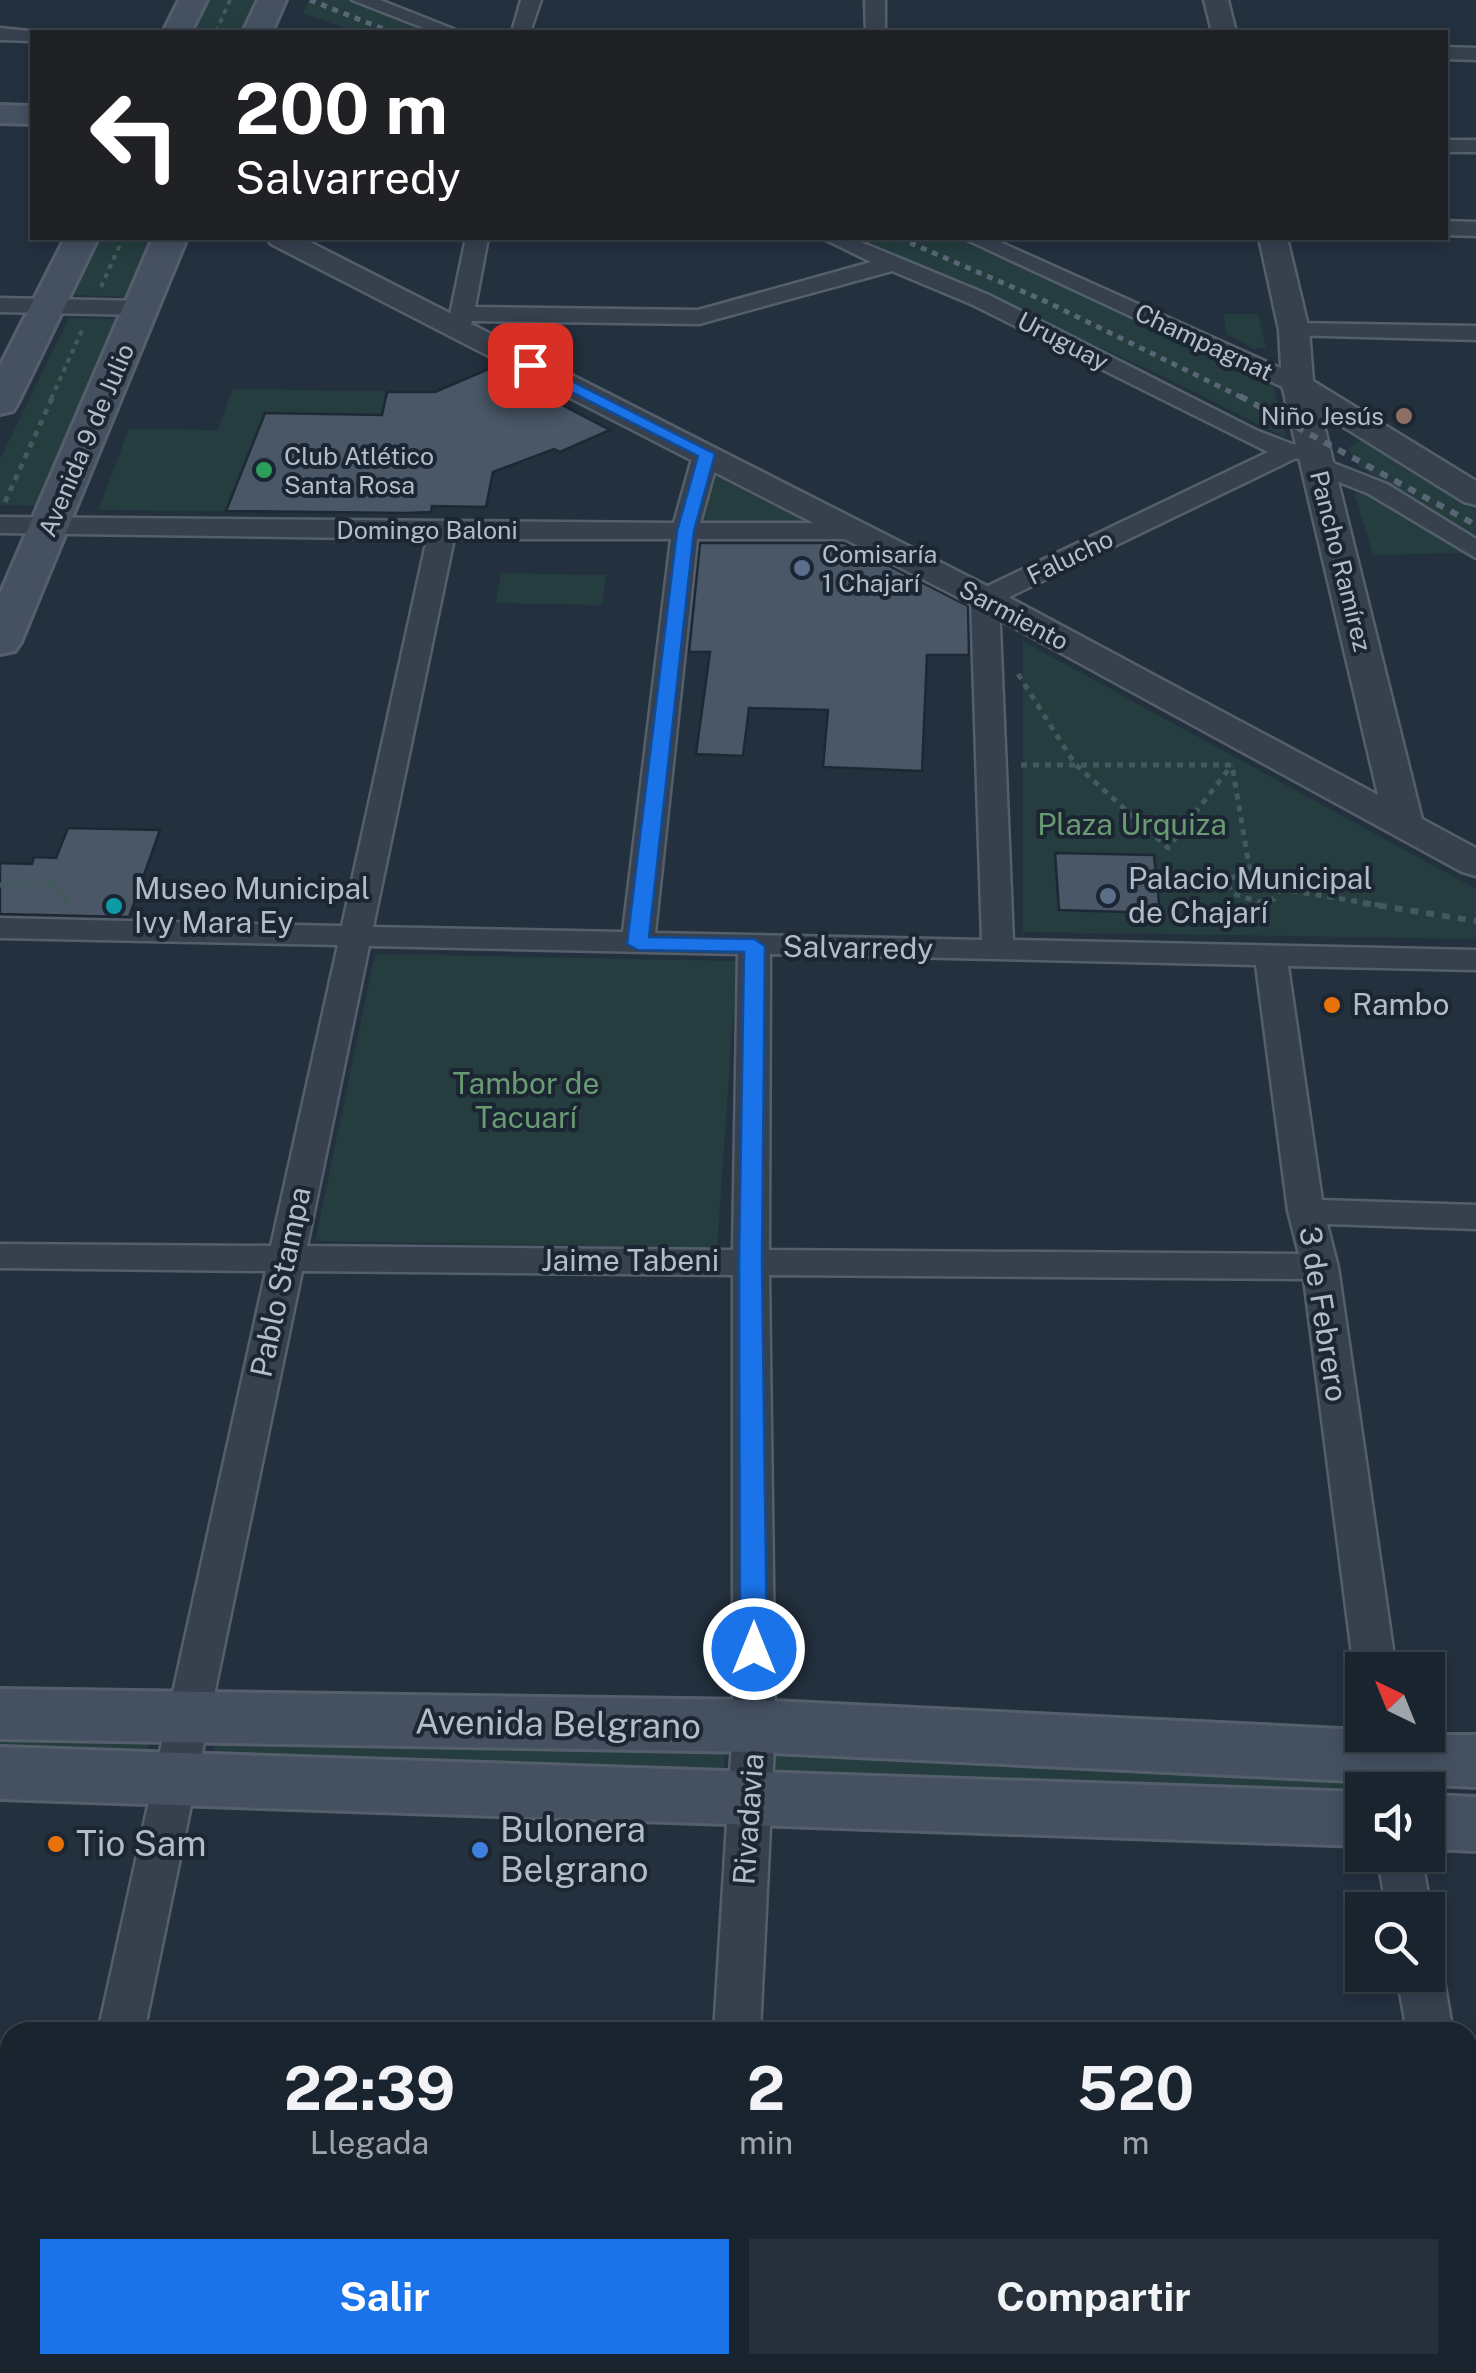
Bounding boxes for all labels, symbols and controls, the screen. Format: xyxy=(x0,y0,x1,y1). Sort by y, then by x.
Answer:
text: 200 m xyxy=(235,67,448,150)
icon: left xyxy=(70,70,200,200)
text: Salvarredy xyxy=(235,151,461,204)
street label: Champagnat xyxy=(1130,297,1278,387)
street label: Uruguay xyxy=(1012,305,1114,377)
pin xyxy=(488,323,573,408)
icon: arrive xyxy=(503,338,558,393)
street label: Avenida 9 de Julio xyxy=(32,339,140,541)
place label: Niño Jesús xyxy=(1261,401,1384,431)
marker: Niño Jesús xyxy=(1393,405,1415,427)
place label: Club Atlético Santa Rosa xyxy=(284,441,434,500)
marker: Club Atlético Santa Rosa xyxy=(253,459,275,481)
street label: Pancho Ramírez xyxy=(1304,467,1378,655)
street label: Domingo Baloni xyxy=(336,515,518,545)
street label: Falucho xyxy=(1022,523,1118,591)
place label: Comisaría 1 Chajarí xyxy=(822,539,937,598)
marker: Comisaría 1 Chajarí xyxy=(791,557,813,579)
street label: Sarmiento xyxy=(954,574,1074,656)
park label: Plaza Urquiza xyxy=(1037,806,1227,842)
place label: Palacio Municipal de Chajarí xyxy=(1128,860,1373,930)
place label: Museo Municipal Ivy Mara Ey xyxy=(134,870,370,940)
marker: Palacio Municipal de Chajarí xyxy=(1097,885,1119,907)
marker: Museo Municipal Ivy Mara Ey xyxy=(103,895,125,917)
street label: Salvarredy xyxy=(782,928,934,966)
place label: Rambo xyxy=(1352,986,1449,1022)
marker: Rambo xyxy=(1321,994,1343,1016)
park label: Tambor de Tacuarí xyxy=(453,1065,599,1135)
street label: Pablo Stampa xyxy=(242,1183,318,1380)
street label: 3 de Febrero xyxy=(1292,1224,1356,1404)
street label: Jaime Tabeni xyxy=(541,1242,719,1278)
position arrow xyxy=(702,1597,806,1701)
north arrow xyxy=(1345,1652,1445,1752)
map controls xyxy=(1345,1652,1445,1992)
street label: Avenida Belgrano xyxy=(415,1701,701,1746)
street label: Rivadavia xyxy=(725,1752,771,1886)
button: sound xyxy=(1345,1772,1445,1872)
place label: Bulonera Belgrano xyxy=(500,1809,649,1890)
place label: Tio Sam xyxy=(76,1823,206,1864)
marker: Tio Sam xyxy=(45,1833,67,1855)
marker: Bulonera Belgrano xyxy=(469,1839,491,1861)
button: search xyxy=(1345,1892,1445,1992)
text: 22:39 xyxy=(284,2053,455,2124)
text: 2 xyxy=(747,2053,785,2124)
text: 520 xyxy=(1077,2053,1194,2124)
text: Llegada xyxy=(310,2124,429,2161)
text: min xyxy=(739,2124,793,2161)
text: m xyxy=(1122,2124,1150,2161)
button: Salir xyxy=(40,2239,729,2354)
button: Compartir xyxy=(749,2239,1438,2354)

